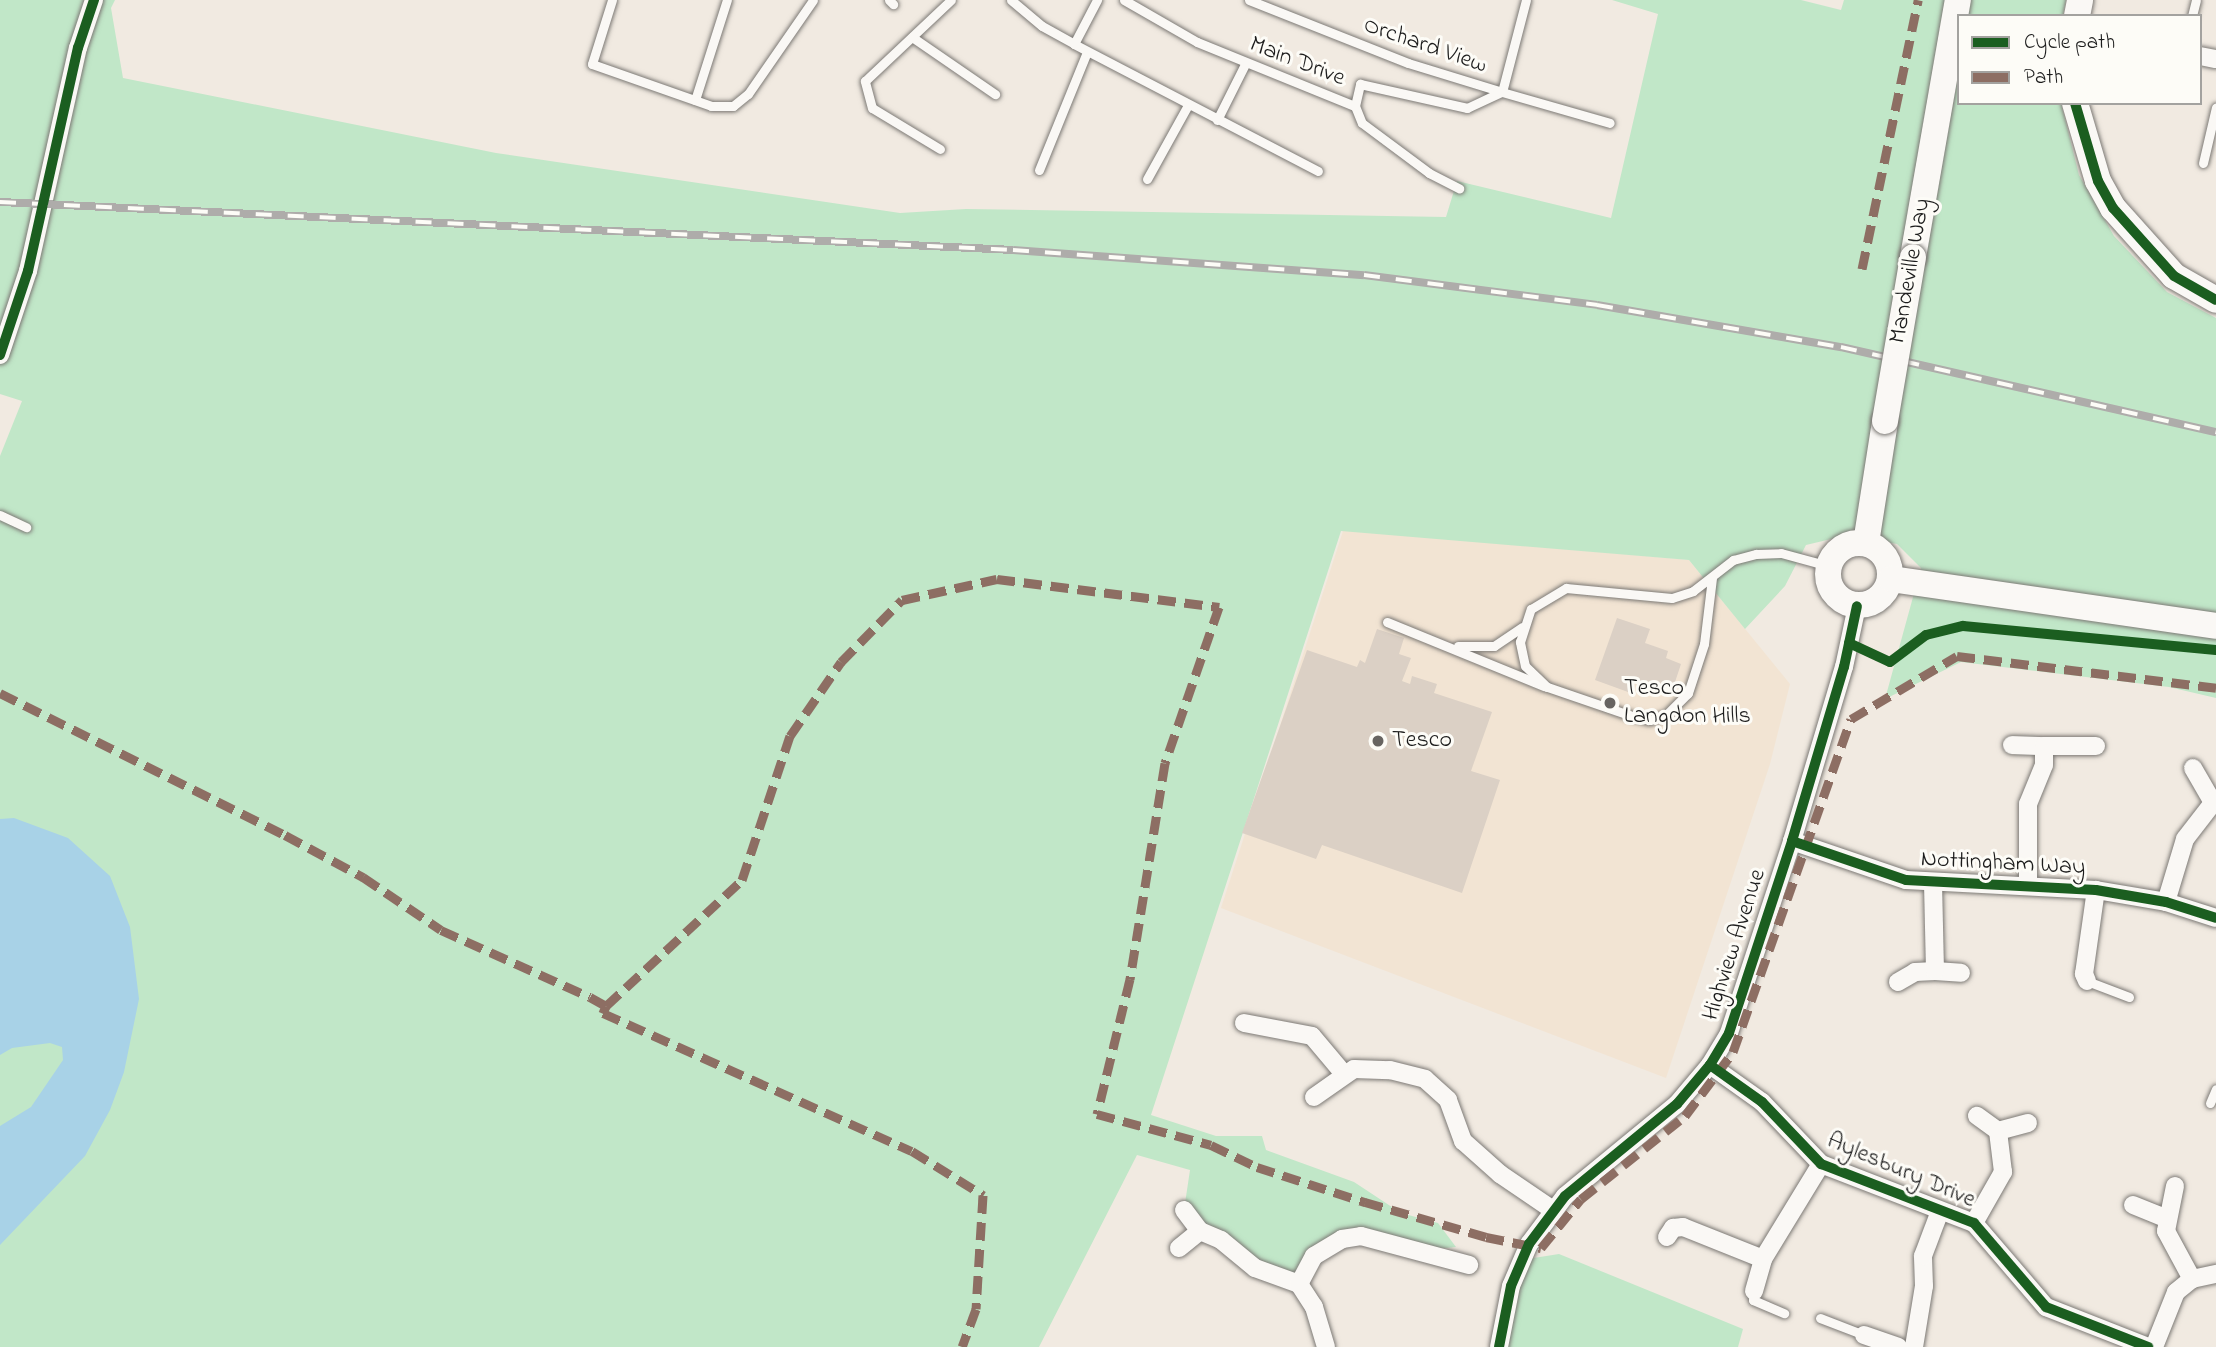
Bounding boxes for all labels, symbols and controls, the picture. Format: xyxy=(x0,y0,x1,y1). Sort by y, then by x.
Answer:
street label: Orchard View xyxy=(1360,11,1490,81)
legend xyxy=(1957,14,2202,105)
text: Cycle path xyxy=(2024,28,2115,58)
street label: Main Drive xyxy=(1245,31,1349,93)
text: Path xyxy=(2024,63,2063,93)
street label: Mandeville Way xyxy=(1884,196,1938,346)
place label: Tesco Langdon Hills xyxy=(1624,675,1751,731)
marker: Tesco Langdon Hills xyxy=(1602,695,1618,711)
place label: Tesco xyxy=(1392,727,1452,755)
marker: Tesco xyxy=(1370,733,1386,749)
street label: Nottingham Way xyxy=(1920,845,2086,883)
street label: Highview Avenue xyxy=(1697,866,1773,1024)
street label: Aylesbury Drive xyxy=(1822,1127,1980,1215)

